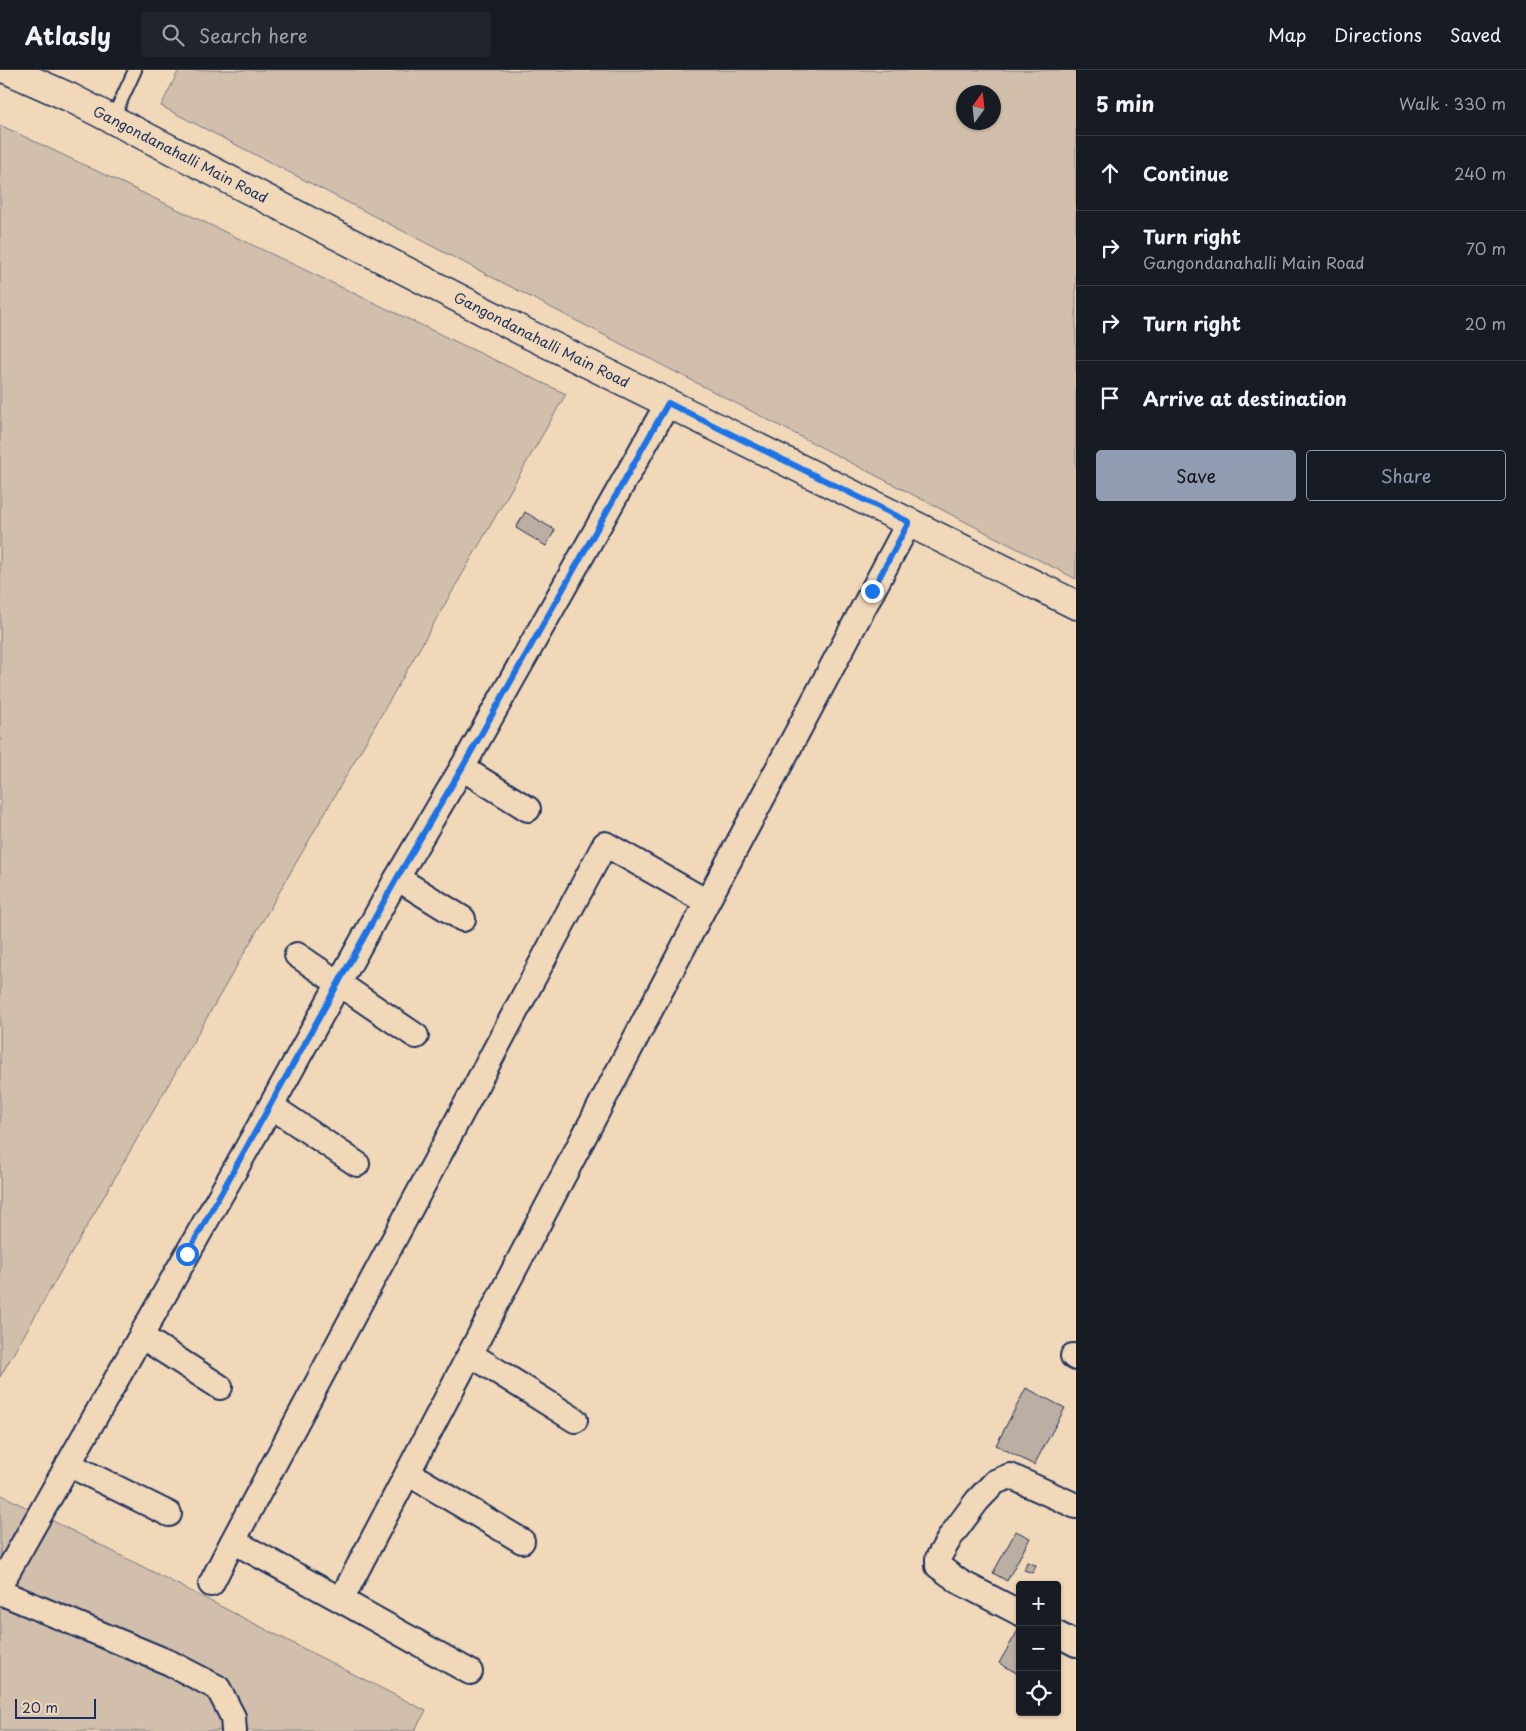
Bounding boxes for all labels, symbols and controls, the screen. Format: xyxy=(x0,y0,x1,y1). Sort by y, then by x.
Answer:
search box xyxy=(141,12,491,57)
text: Atlasly xyxy=(25,17,111,53)
icon: search xyxy=(159,21,187,49)
text: Search here xyxy=(199,21,308,49)
text: Map xyxy=(1268,21,1306,48)
text: Directions xyxy=(1334,21,1422,48)
text: Saved xyxy=(1450,21,1501,48)
north arrow xyxy=(956,85,1001,130)
text: 5 min xyxy=(1096,87,1154,119)
text: Walk · 330 m xyxy=(1399,91,1506,115)
street label: Gangondanahalli Main Road xyxy=(89,100,272,208)
icon: ahead xyxy=(1096,159,1124,187)
text: Continue xyxy=(1143,159,1229,187)
text: 240 m xyxy=(1454,161,1506,185)
text: Turn right xyxy=(1143,222,1241,250)
icon: right xyxy=(1096,234,1124,262)
text: 70 m xyxy=(1466,236,1506,260)
text: Gangondanahalli Main Road xyxy=(1143,250,1365,274)
street label: Gangondanahalli Main Road xyxy=(450,286,633,393)
icon: right xyxy=(1096,309,1124,337)
text: Turn right xyxy=(1143,309,1241,337)
text: 20 m xyxy=(1465,311,1506,335)
icon: arrive xyxy=(1096,384,1124,412)
text: Arrive at destination xyxy=(1143,384,1347,412)
button: Save xyxy=(1096,450,1296,501)
button: Share xyxy=(1306,450,1506,501)
route end xyxy=(861,580,884,603)
route start xyxy=(176,1243,199,1266)
map controls xyxy=(1016,1581,1061,1716)
button: + xyxy=(1016,1581,1061,1626)
button: − xyxy=(1016,1626,1061,1671)
button: locate xyxy=(1016,1671,1061,1716)
scale bar xyxy=(15,1696,96,1719)
text: 20 m xyxy=(22,1697,58,1718)

